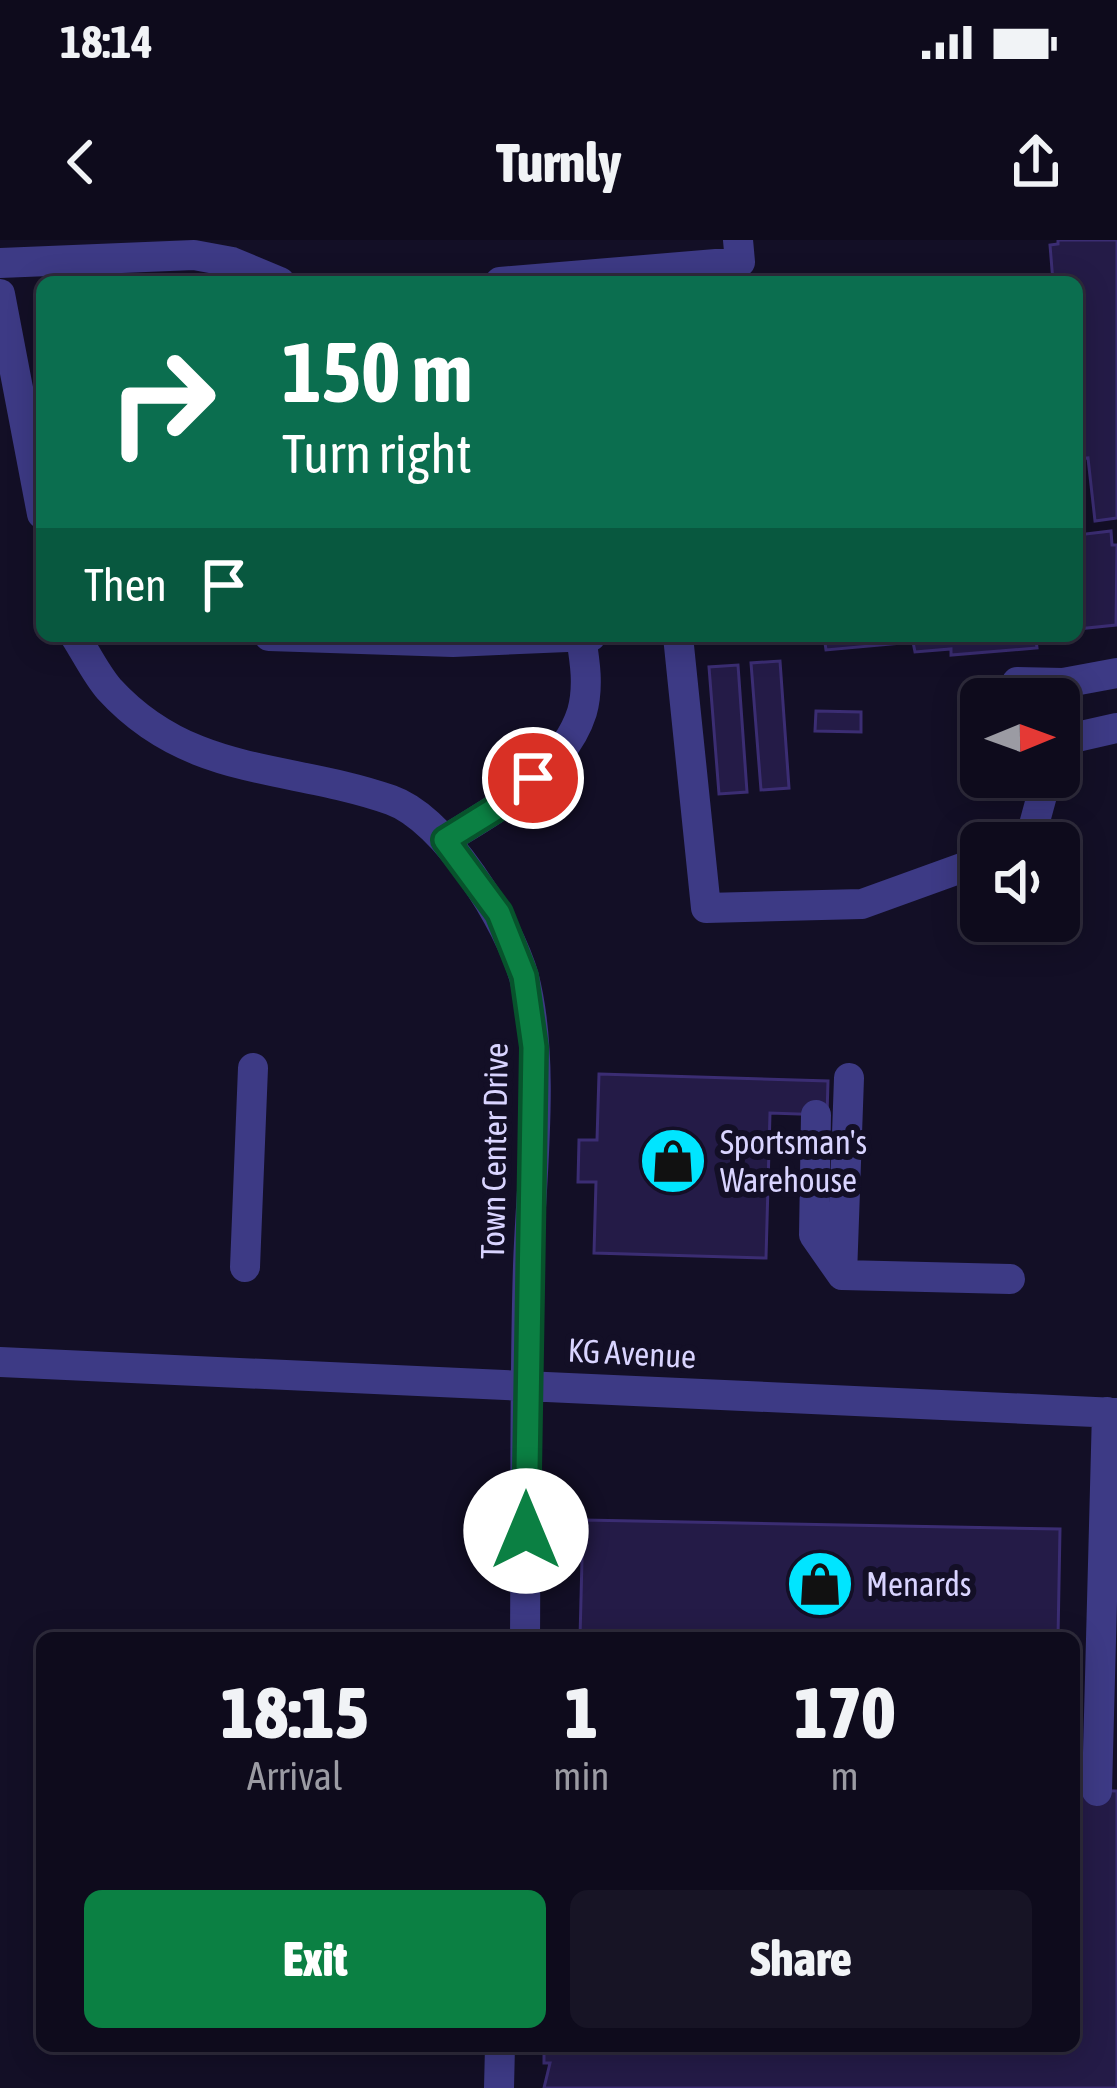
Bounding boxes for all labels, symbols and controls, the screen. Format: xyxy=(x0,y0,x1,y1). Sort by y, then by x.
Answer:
text: 18:14 xyxy=(60,16,153,68)
icon: back xyxy=(48,129,114,195)
icon: share xyxy=(1003,129,1069,195)
text: Turnly xyxy=(496,132,621,193)
icon: right xyxy=(84,324,240,480)
text: 150 m xyxy=(282,324,472,420)
text: Turn right xyxy=(282,423,472,484)
icon: arrive xyxy=(191,552,257,618)
text: Then xyxy=(84,559,167,611)
north arrow xyxy=(960,678,1080,798)
map controls xyxy=(960,678,1080,942)
pin xyxy=(482,727,584,829)
icon: arrive xyxy=(500,745,566,811)
button: sound xyxy=(960,822,1080,942)
street label: Town Center Drive xyxy=(473,1043,515,1259)
place label: Sportsman's Warehouse xyxy=(720,1123,867,1199)
shop icon: Sportsman's Warehouse xyxy=(638,1126,708,1196)
street label: KG Avenue xyxy=(567,1331,697,1375)
position arrow xyxy=(463,1468,589,1594)
shop icon: Menards xyxy=(785,1549,855,1619)
place label: Menards xyxy=(866,1565,971,1603)
text: 18:15 xyxy=(221,1671,369,1753)
text: 1 xyxy=(564,1671,598,1753)
text: 170 xyxy=(794,1671,895,1753)
text: Arrival xyxy=(247,1754,342,1798)
text: min xyxy=(553,1754,609,1798)
text: m xyxy=(831,1754,859,1798)
button: Exit xyxy=(84,1890,546,2028)
button: Share xyxy=(570,1890,1032,2028)

